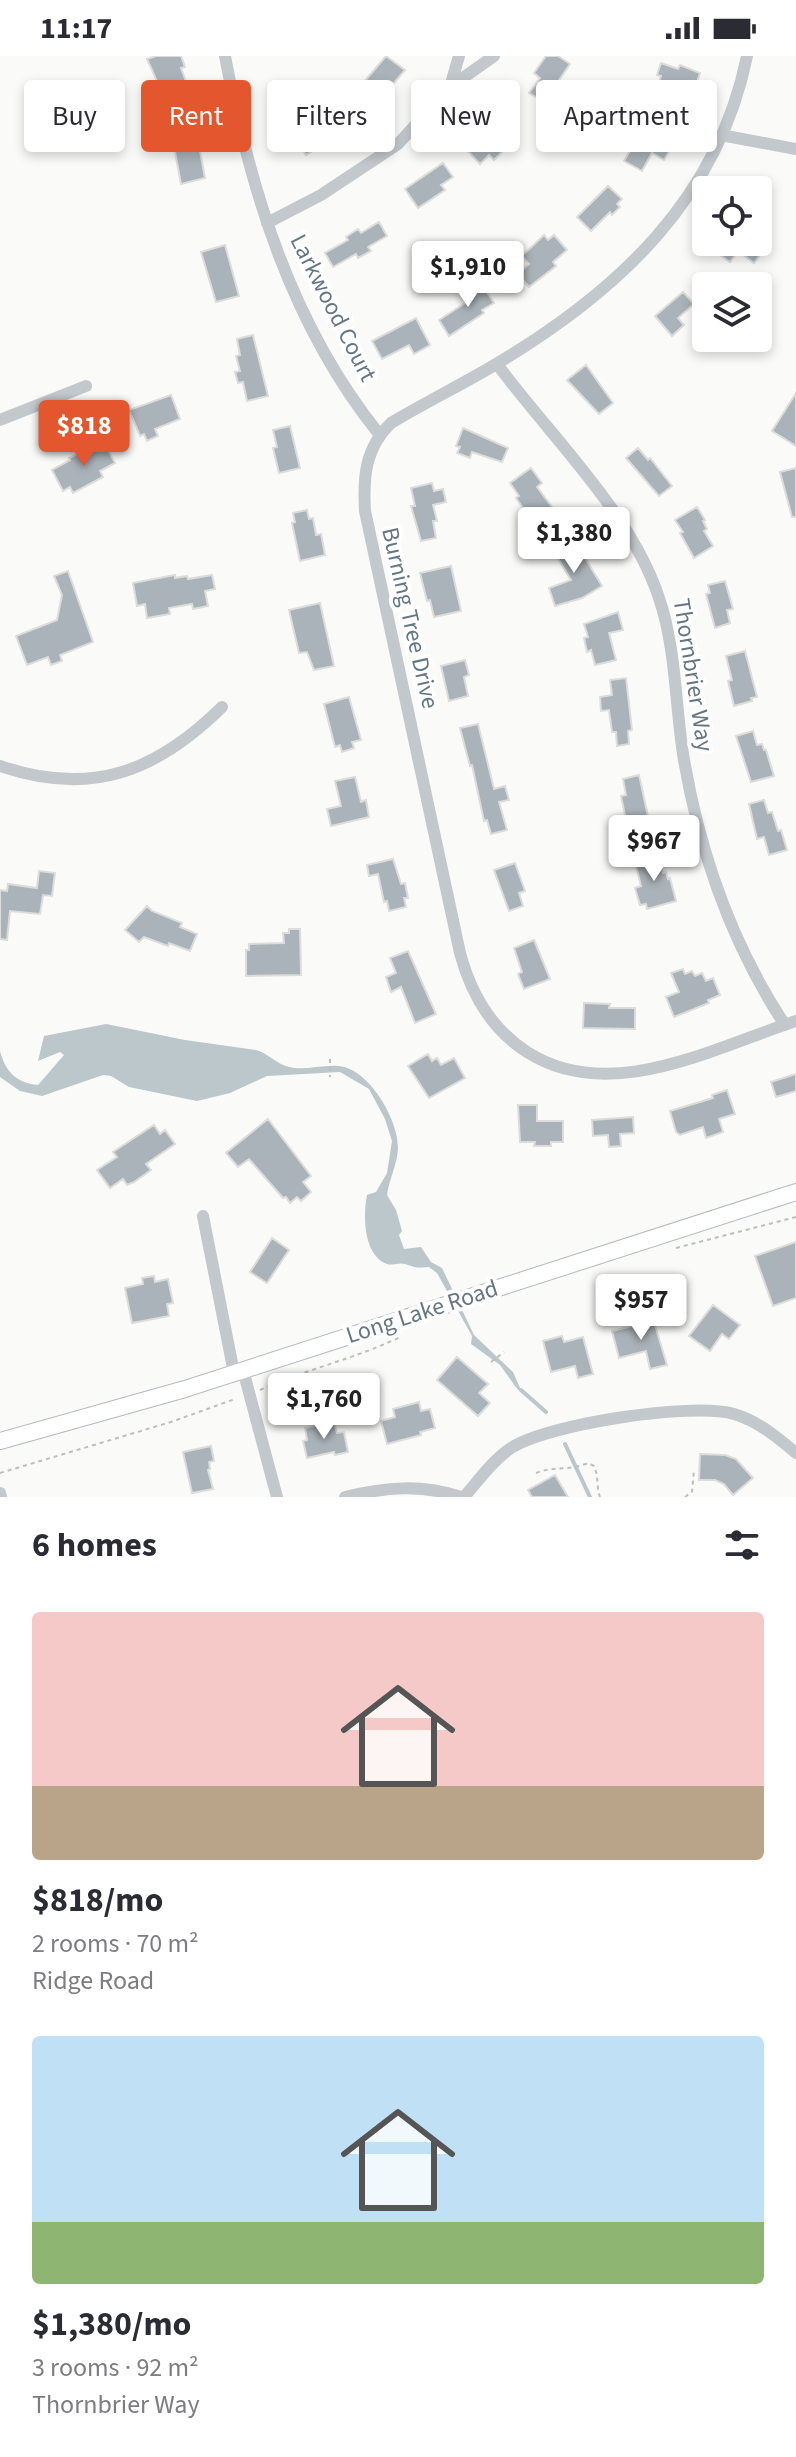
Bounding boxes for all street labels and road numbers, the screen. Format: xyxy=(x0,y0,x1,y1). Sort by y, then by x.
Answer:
street label: Larkwood Court xyxy=(281,228,385,388)
street label: Burning Tree Drive xyxy=(372,524,448,712)
street label: Thornbrier Way xyxy=(664,596,722,754)
street label: Long Lake Road xyxy=(342,1271,502,1353)

